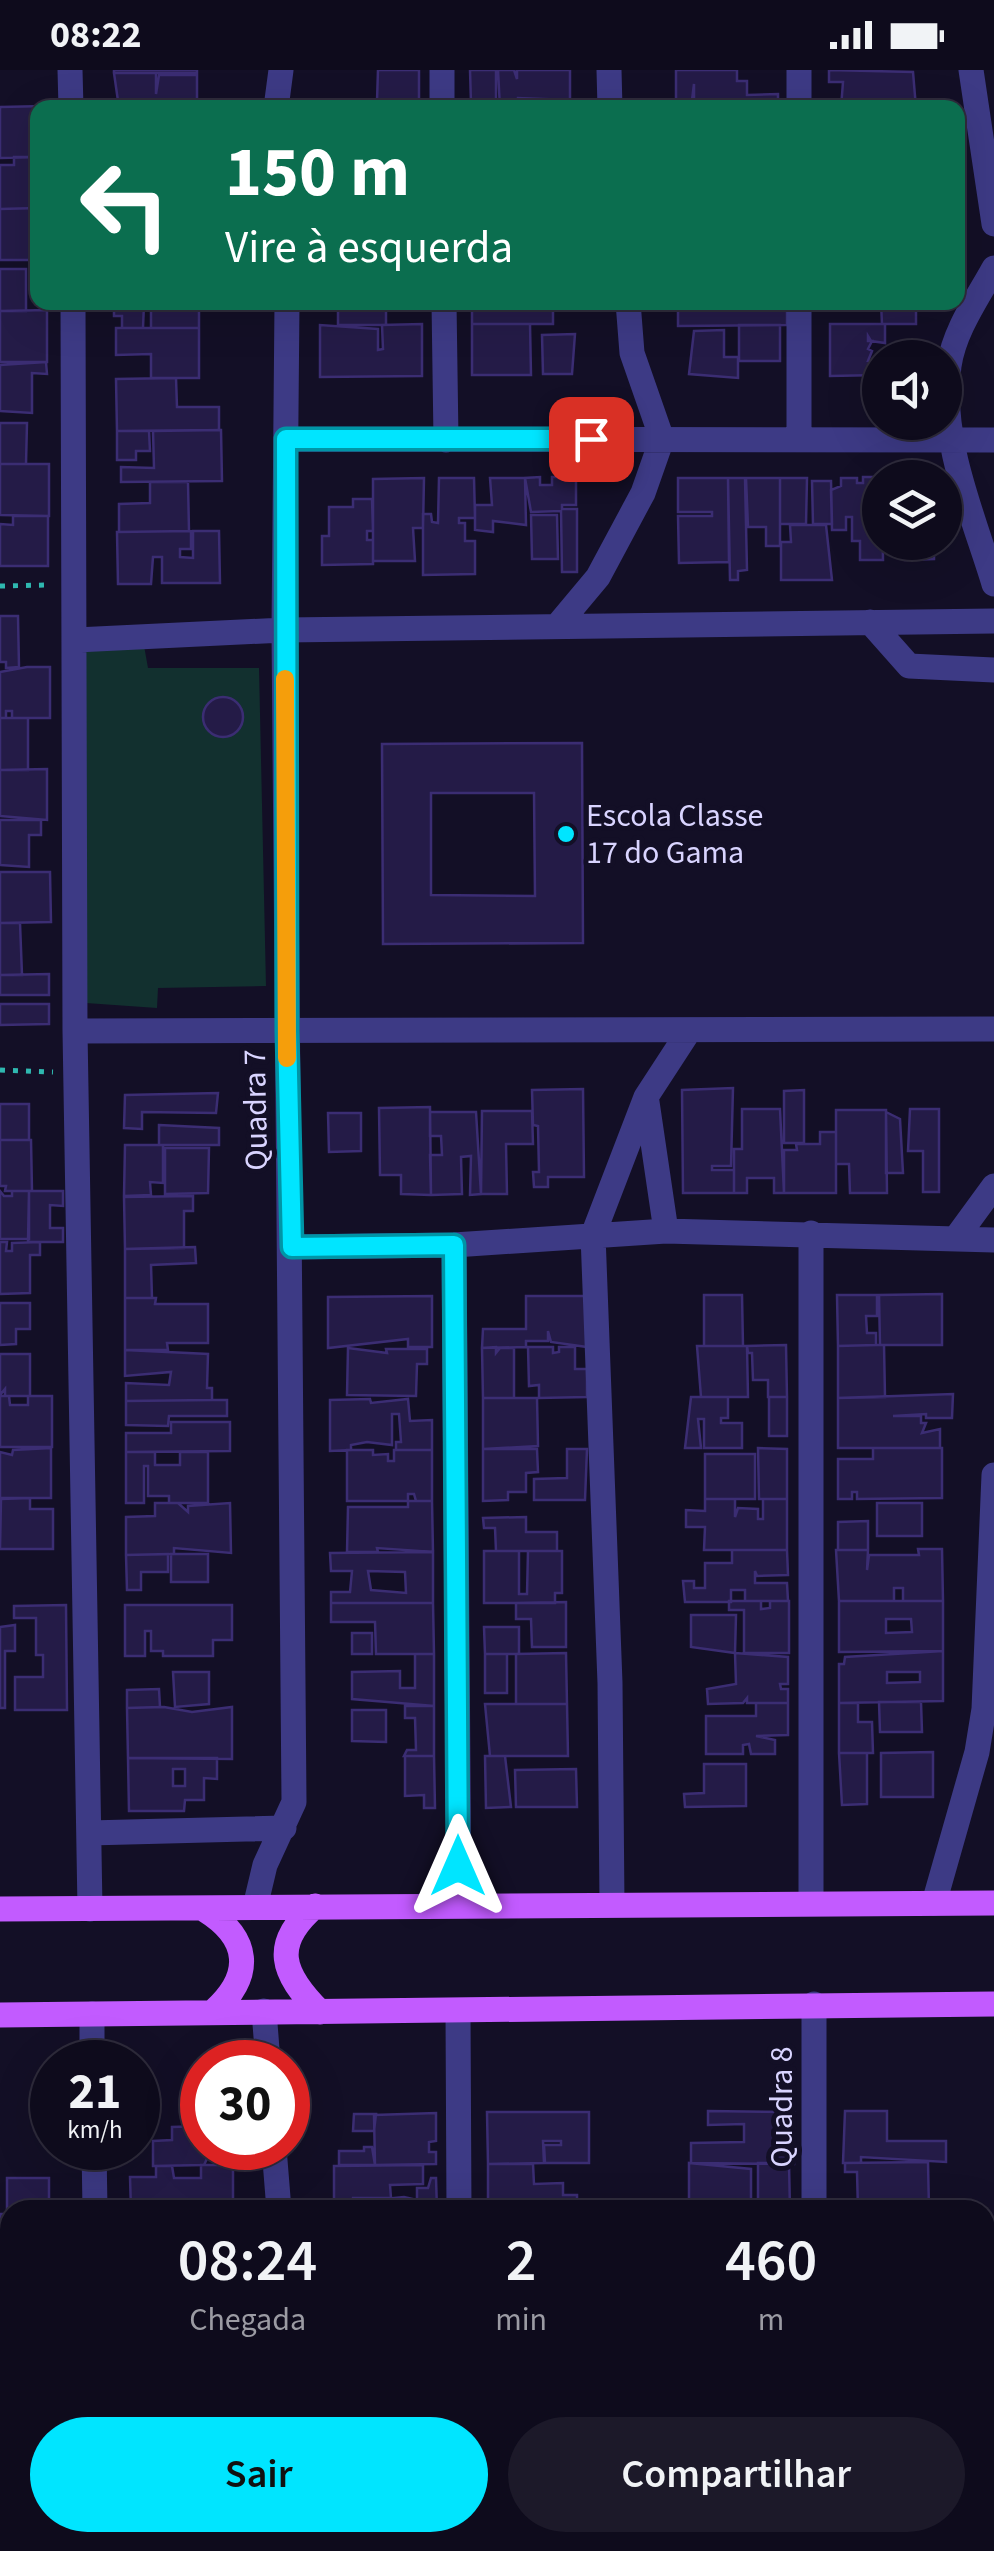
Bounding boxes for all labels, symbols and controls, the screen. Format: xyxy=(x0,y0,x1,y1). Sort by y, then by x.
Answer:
text: 08:22 xyxy=(50,8,142,62)
text: 150 m xyxy=(225,123,410,223)
icon: left xyxy=(60,140,190,270)
text: Vire à esquerda xyxy=(225,216,513,280)
map controls xyxy=(862,340,962,560)
button: sound xyxy=(862,340,962,440)
pin xyxy=(549,397,634,482)
icon: arrive xyxy=(564,412,619,467)
button: layers xyxy=(862,460,962,560)
place label: Escola Classe 17 do Gama xyxy=(586,793,763,876)
marker: Escola Classe 17 do Gama xyxy=(555,823,577,845)
street label: Quadra 7 xyxy=(232,1049,280,1171)
position arrow xyxy=(406,1814,510,1918)
speed limit sign: 30 xyxy=(180,2040,310,2170)
street label: Quadra 8 xyxy=(759,2046,805,2168)
text: 21 xyxy=(69,2057,121,2128)
text: km/h xyxy=(67,2112,123,2148)
text: 08:24 xyxy=(178,2219,317,2304)
text: 2 xyxy=(506,2219,537,2304)
text: 460 xyxy=(725,2219,817,2304)
text: Chegada xyxy=(189,2297,306,2343)
text: min xyxy=(495,2297,547,2343)
text: m xyxy=(758,2297,784,2343)
button: Sair xyxy=(30,2417,488,2532)
button: Compartilhar xyxy=(508,2417,965,2532)

